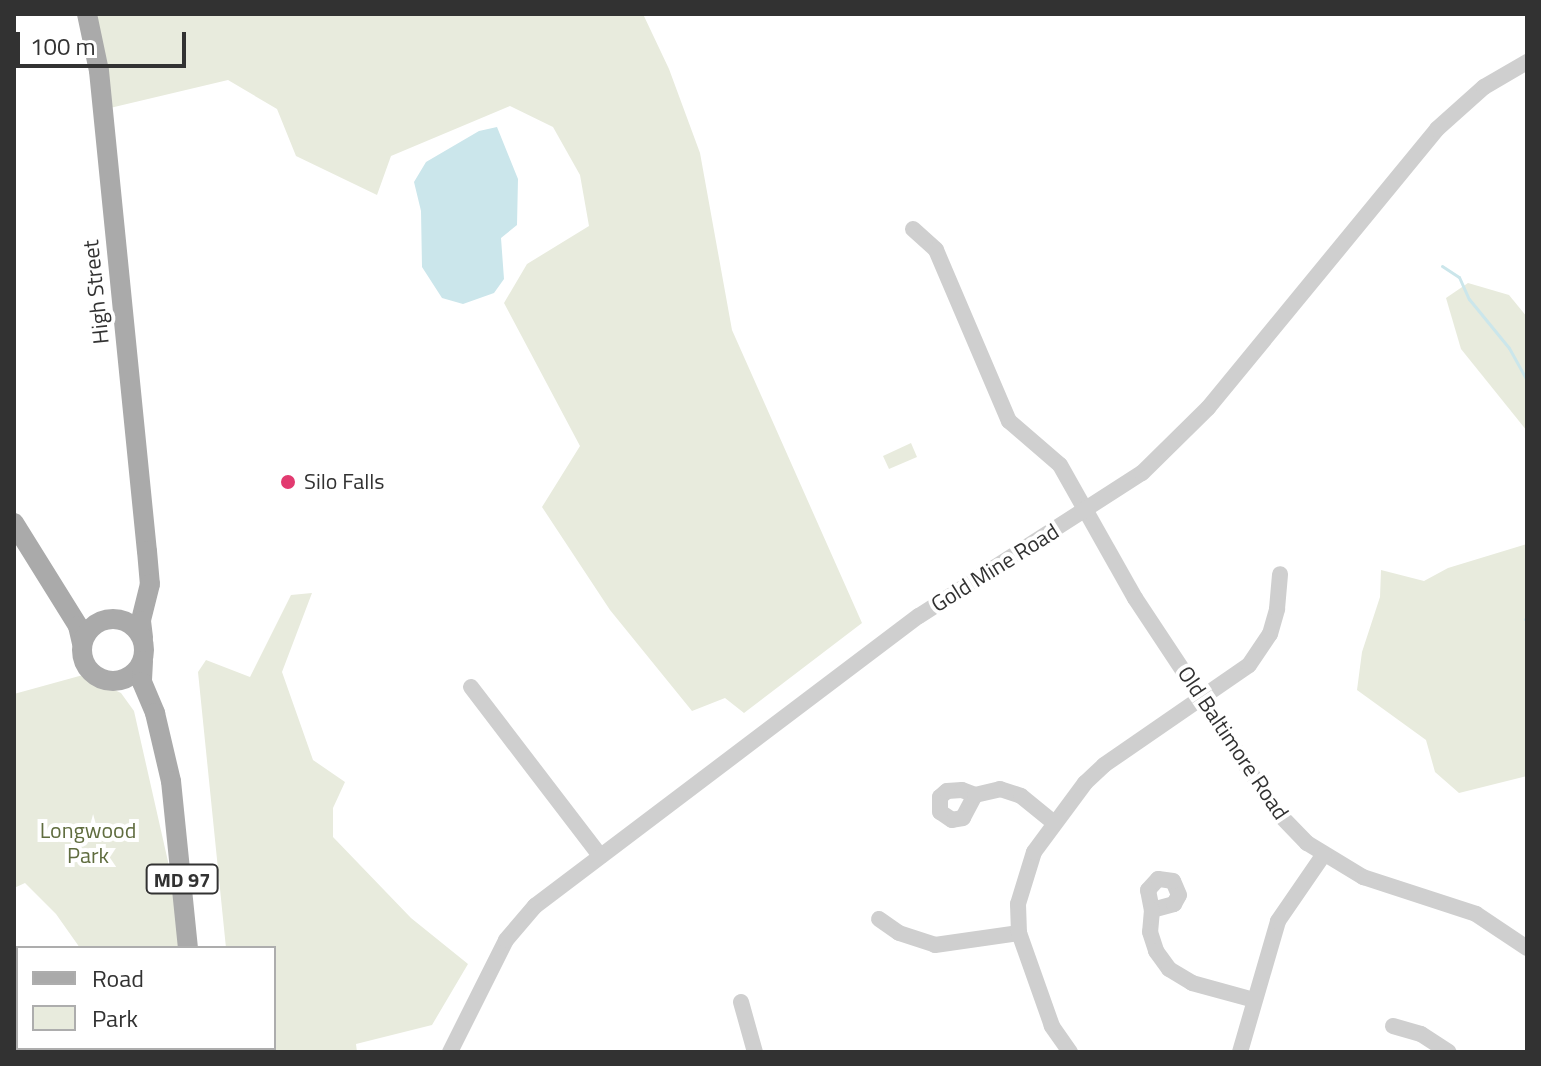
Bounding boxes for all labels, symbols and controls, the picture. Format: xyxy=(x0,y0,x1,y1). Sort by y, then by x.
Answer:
scale bar xyxy=(20,16,190,66)
text: 100 m xyxy=(30,28,96,64)
street label: High Street xyxy=(77,239,115,345)
place label: Silo Falls xyxy=(304,469,385,495)
marker: Silo Falls xyxy=(279,473,297,491)
street label: Gold Mine Road xyxy=(926,518,1064,618)
street label: Old Baltimore Road xyxy=(1172,661,1294,825)
park label: Longwood Park xyxy=(40,817,136,868)
road number: MD 97 xyxy=(144,863,220,895)
legend xyxy=(16,946,276,1050)
text: Road xyxy=(92,960,144,996)
text: Park xyxy=(92,1000,138,1036)

